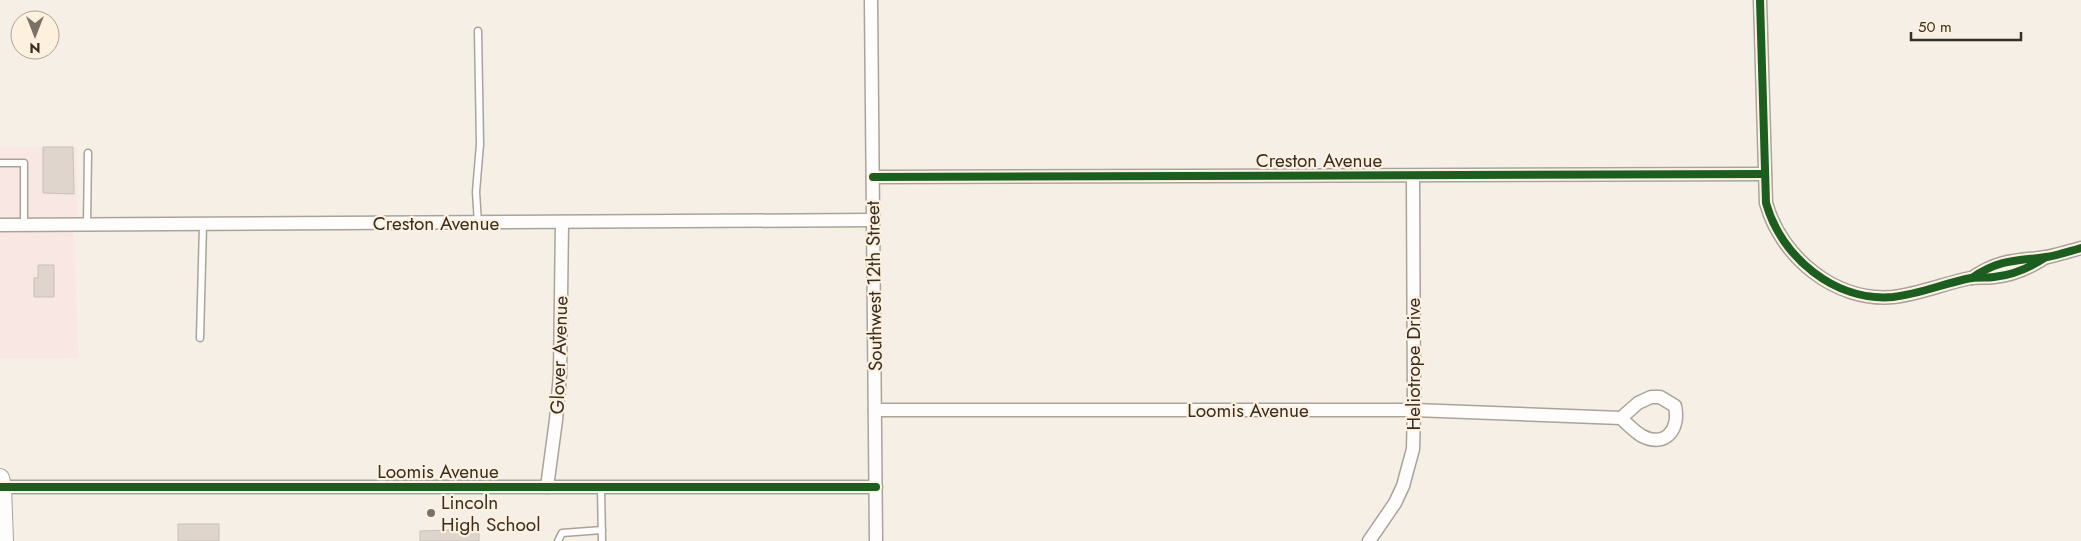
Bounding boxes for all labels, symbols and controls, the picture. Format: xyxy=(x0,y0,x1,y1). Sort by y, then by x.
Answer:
north arrow xyxy=(10,10,60,60)
scale bar xyxy=(1911,10,2021,42)
text: 50 m xyxy=(1918,16,1952,38)
text: N xyxy=(29,38,41,58)
street label: Creston Avenue xyxy=(1256,147,1382,174)
street label: Southwest 12th Street xyxy=(859,200,889,371)
street label: Creston Avenue xyxy=(373,210,499,237)
street label: Glover Avenue xyxy=(543,295,575,415)
street label: Heliotrope Drive xyxy=(1400,297,1427,430)
street label: Loomis Avenue xyxy=(1187,397,1309,424)
street label: Loomis Avenue xyxy=(377,458,499,485)
place label: Lincoln High School xyxy=(441,489,541,538)
marker: Lincoln High School xyxy=(425,507,437,519)

